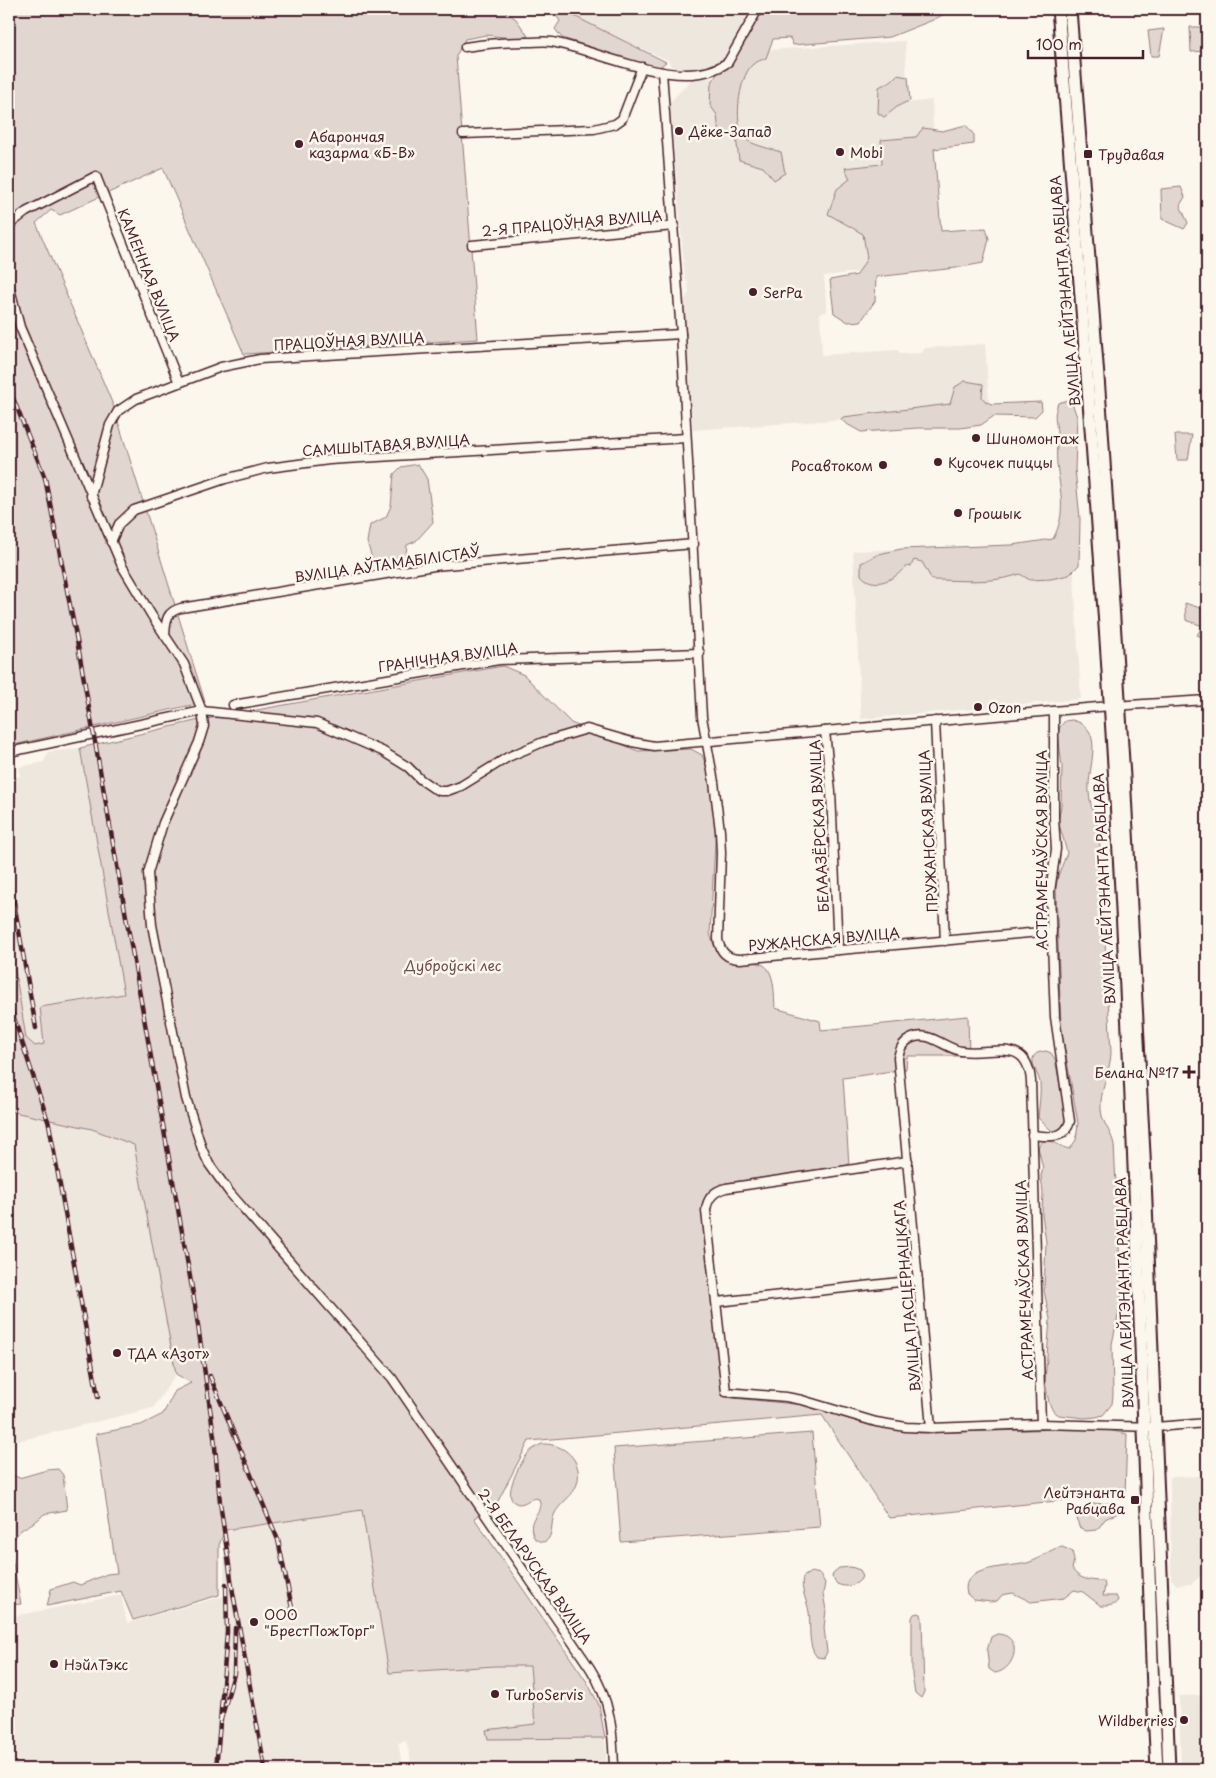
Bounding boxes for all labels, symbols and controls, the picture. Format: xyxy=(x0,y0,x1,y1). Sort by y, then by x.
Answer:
scale bar xyxy=(1028,28,1144,60)
text: 100 m xyxy=(1036,32,1082,55)
place label: Дёке-Запад xyxy=(688,121,772,142)
marker: Дёке-Запад xyxy=(673,125,685,137)
place label: Абарончая казарма «Б-В» xyxy=(309,126,415,163)
marker: Абарончая казарма «Б-В» xyxy=(293,138,305,150)
place label: Mobi xyxy=(850,142,883,163)
place label: Трудавая xyxy=(1098,144,1165,165)
marker: Mobi xyxy=(834,146,846,158)
marker: Трудавая xyxy=(1082,148,1094,160)
street label: ВУЛІЦА ЛЕЙТЭНАНТА РАБЦАВА xyxy=(1044,174,1086,407)
street label: КАМЕННАЯ ВУЛІЦА xyxy=(113,205,185,345)
street label: 2-Я ПРАЦОЎНАЯ ВУЛІЦА xyxy=(481,205,664,241)
place label: SerPa xyxy=(763,282,803,303)
marker: SerPa xyxy=(747,286,759,298)
street label: ПРАЦОЎНАЯ ВУЛІЦА xyxy=(273,327,425,355)
place label: Шиномонтаж xyxy=(986,428,1080,449)
street label: САМШЫТАВАЯ ВУЛІЦА xyxy=(301,429,471,461)
marker: Шиномонтаж xyxy=(970,432,982,444)
place label: Кусочек пиццы xyxy=(948,452,1053,473)
place label: Росавтоком xyxy=(791,455,873,476)
marker: Кусочек пиццы xyxy=(932,456,944,468)
marker: Росавтоком xyxy=(877,459,889,471)
place label: Грошык xyxy=(968,503,1022,524)
marker: Грошык xyxy=(952,507,964,519)
street label: ВУЛІЦА АЎТАМАБІЛІСТАЎ xyxy=(293,541,481,587)
street label: ГРАНІЧНАЯ ВУЛІЦА xyxy=(377,637,519,677)
place label: Ozon xyxy=(988,697,1021,718)
marker: Ozon xyxy=(972,701,984,713)
street label: БЕЛААЗЁРСКАЯ ВУЛІЦА xyxy=(804,739,834,913)
street label: ПРУЖАНСКАЯ ВУЛІЦА xyxy=(913,749,943,913)
street label: АСТРАМЕЧАЎСКАЯ ВУЛІЦА xyxy=(1031,749,1052,950)
street label: ВУЛІЦА ЛЕЙТЭНАНТА РАБЦАВА xyxy=(1087,772,1121,1005)
street label: РУЖАНСКАЯ ВУЛІЦА xyxy=(747,922,901,956)
park label: Дуброўскі лес xyxy=(404,955,502,976)
place label: Белана №17 xyxy=(1095,1062,1180,1083)
marker: Белана №17 xyxy=(1183,1066,1195,1078)
street label: ВУЛІЦА ЛЕЙТЭНАНТА РАБЦАВА xyxy=(1109,1176,1139,1409)
street label: АСТРАМЕЧАЎСКАЯ ВУЛІЦА xyxy=(1010,1179,1038,1381)
street label: ВУЛІЦА ПАСЦЕРНАЦКАГА xyxy=(888,1199,926,1393)
place label: ТДА «Азот» xyxy=(127,1343,210,1364)
marker: ТДА «Азот» xyxy=(111,1347,123,1359)
place label: Лейтэнанта Рабцава xyxy=(1044,1482,1125,1519)
street label: 2-Я БЕЛАРУСКАЯ ВУЛІЦА xyxy=(473,1484,597,1648)
marker: Лейтэнанта Рабцава xyxy=(1129,1494,1141,1506)
place label: ООО "БрестПожТорг" xyxy=(264,1604,375,1641)
marker: ООО "БрестПожТорг" xyxy=(248,1616,260,1628)
place label: НэйлТэкс xyxy=(64,1654,129,1675)
marker: НэйлТэкс xyxy=(48,1658,60,1670)
place label: TurboServis xyxy=(505,1684,583,1705)
marker: TurboServis xyxy=(489,1688,501,1700)
place label: Wildberries xyxy=(1098,1710,1174,1731)
marker: Wildberries xyxy=(1178,1714,1190,1726)

